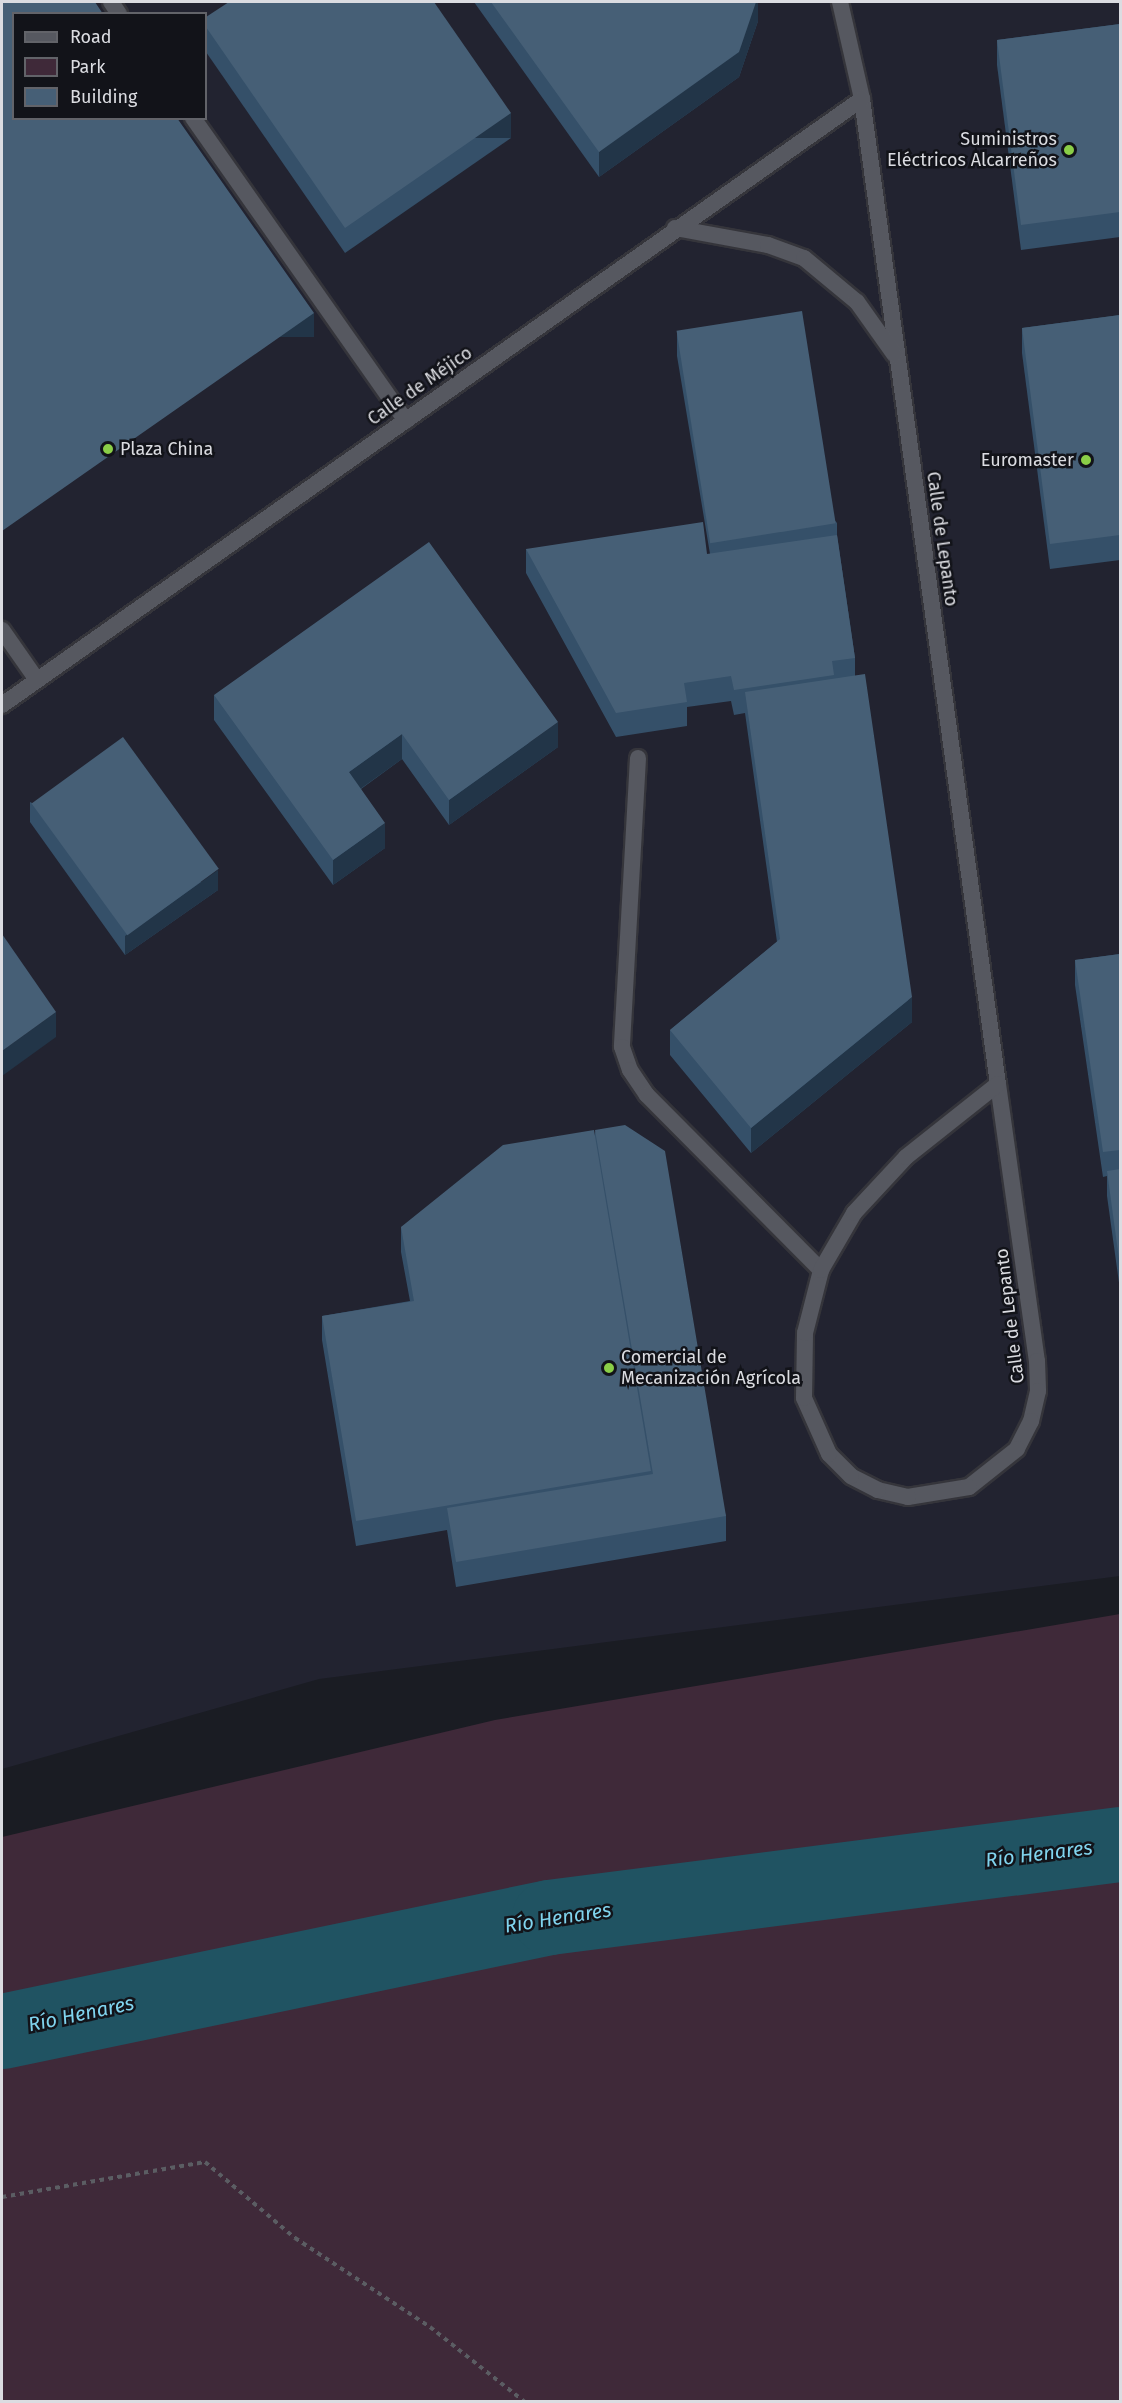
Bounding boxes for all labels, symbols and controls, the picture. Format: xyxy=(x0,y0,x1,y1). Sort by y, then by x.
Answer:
legend xyxy=(12,12,207,120)
text: Road xyxy=(70,26,112,48)
text: Park xyxy=(70,56,105,78)
text: Building xyxy=(70,86,137,108)
place label: Suministros Eléctricos Alcarreños xyxy=(887,129,1057,172)
marker: Suministros Eléctricos Alcarreños xyxy=(1062,143,1076,157)
street label: Calle de Méjico xyxy=(364,342,476,430)
place label: Plaza China xyxy=(120,438,213,460)
marker: Plaza China xyxy=(101,442,115,456)
place label: Euromaster xyxy=(981,449,1074,471)
marker: Euromaster xyxy=(1079,453,1093,467)
street label: Calle de Lepanto xyxy=(922,470,962,608)
street label: Calle de Lepanto xyxy=(991,1247,1029,1385)
place label: Comercial de Mecanización Agrícola xyxy=(621,1347,801,1390)
marker: Comercial de Mecanización Agrícola xyxy=(602,1361,616,1375)
water label: Río Henares xyxy=(984,1836,1094,1872)
water label: Río Henares xyxy=(503,1898,613,1938)
water label: Río Henares xyxy=(26,1991,136,2037)

